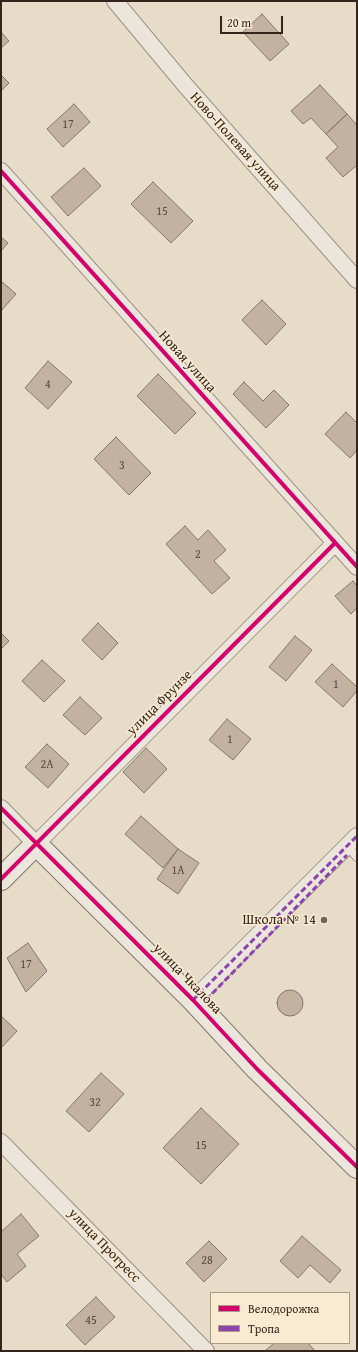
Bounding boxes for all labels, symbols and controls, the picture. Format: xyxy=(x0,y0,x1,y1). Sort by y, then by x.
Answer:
scale bar xyxy=(222,8,285,34)
text: 20 m xyxy=(227,14,251,31)
street label: Ново-Полевая улица xyxy=(186,89,284,195)
house number: 17 xyxy=(62,118,74,132)
house number: 15 xyxy=(156,205,168,219)
street label: Новая улица xyxy=(155,327,219,397)
house number: 4 xyxy=(45,378,51,392)
house number: 3 xyxy=(119,459,125,473)
house number: 2 xyxy=(195,548,201,562)
street label: улица Фрунзе xyxy=(124,667,196,739)
house number: 1 xyxy=(333,678,339,692)
house number: 1 xyxy=(227,733,233,747)
house number: 2А xyxy=(40,758,54,772)
house number: 1А xyxy=(171,864,185,878)
place label: Школа № 14 xyxy=(243,912,316,928)
marker: Школа № 14 xyxy=(319,915,329,925)
street label: улица Чкалова xyxy=(149,940,225,1018)
house number: 17 xyxy=(20,958,32,972)
house number: 32 xyxy=(89,1096,101,1110)
house number: 15 xyxy=(195,1139,207,1153)
street label: улица Прогресс xyxy=(64,1205,144,1287)
house number: 28 xyxy=(201,1254,213,1268)
legend xyxy=(210,1292,350,1344)
text: Велодорожка xyxy=(248,1300,319,1317)
house number: 45 xyxy=(85,1314,97,1328)
text: Тропа xyxy=(248,1320,280,1337)

